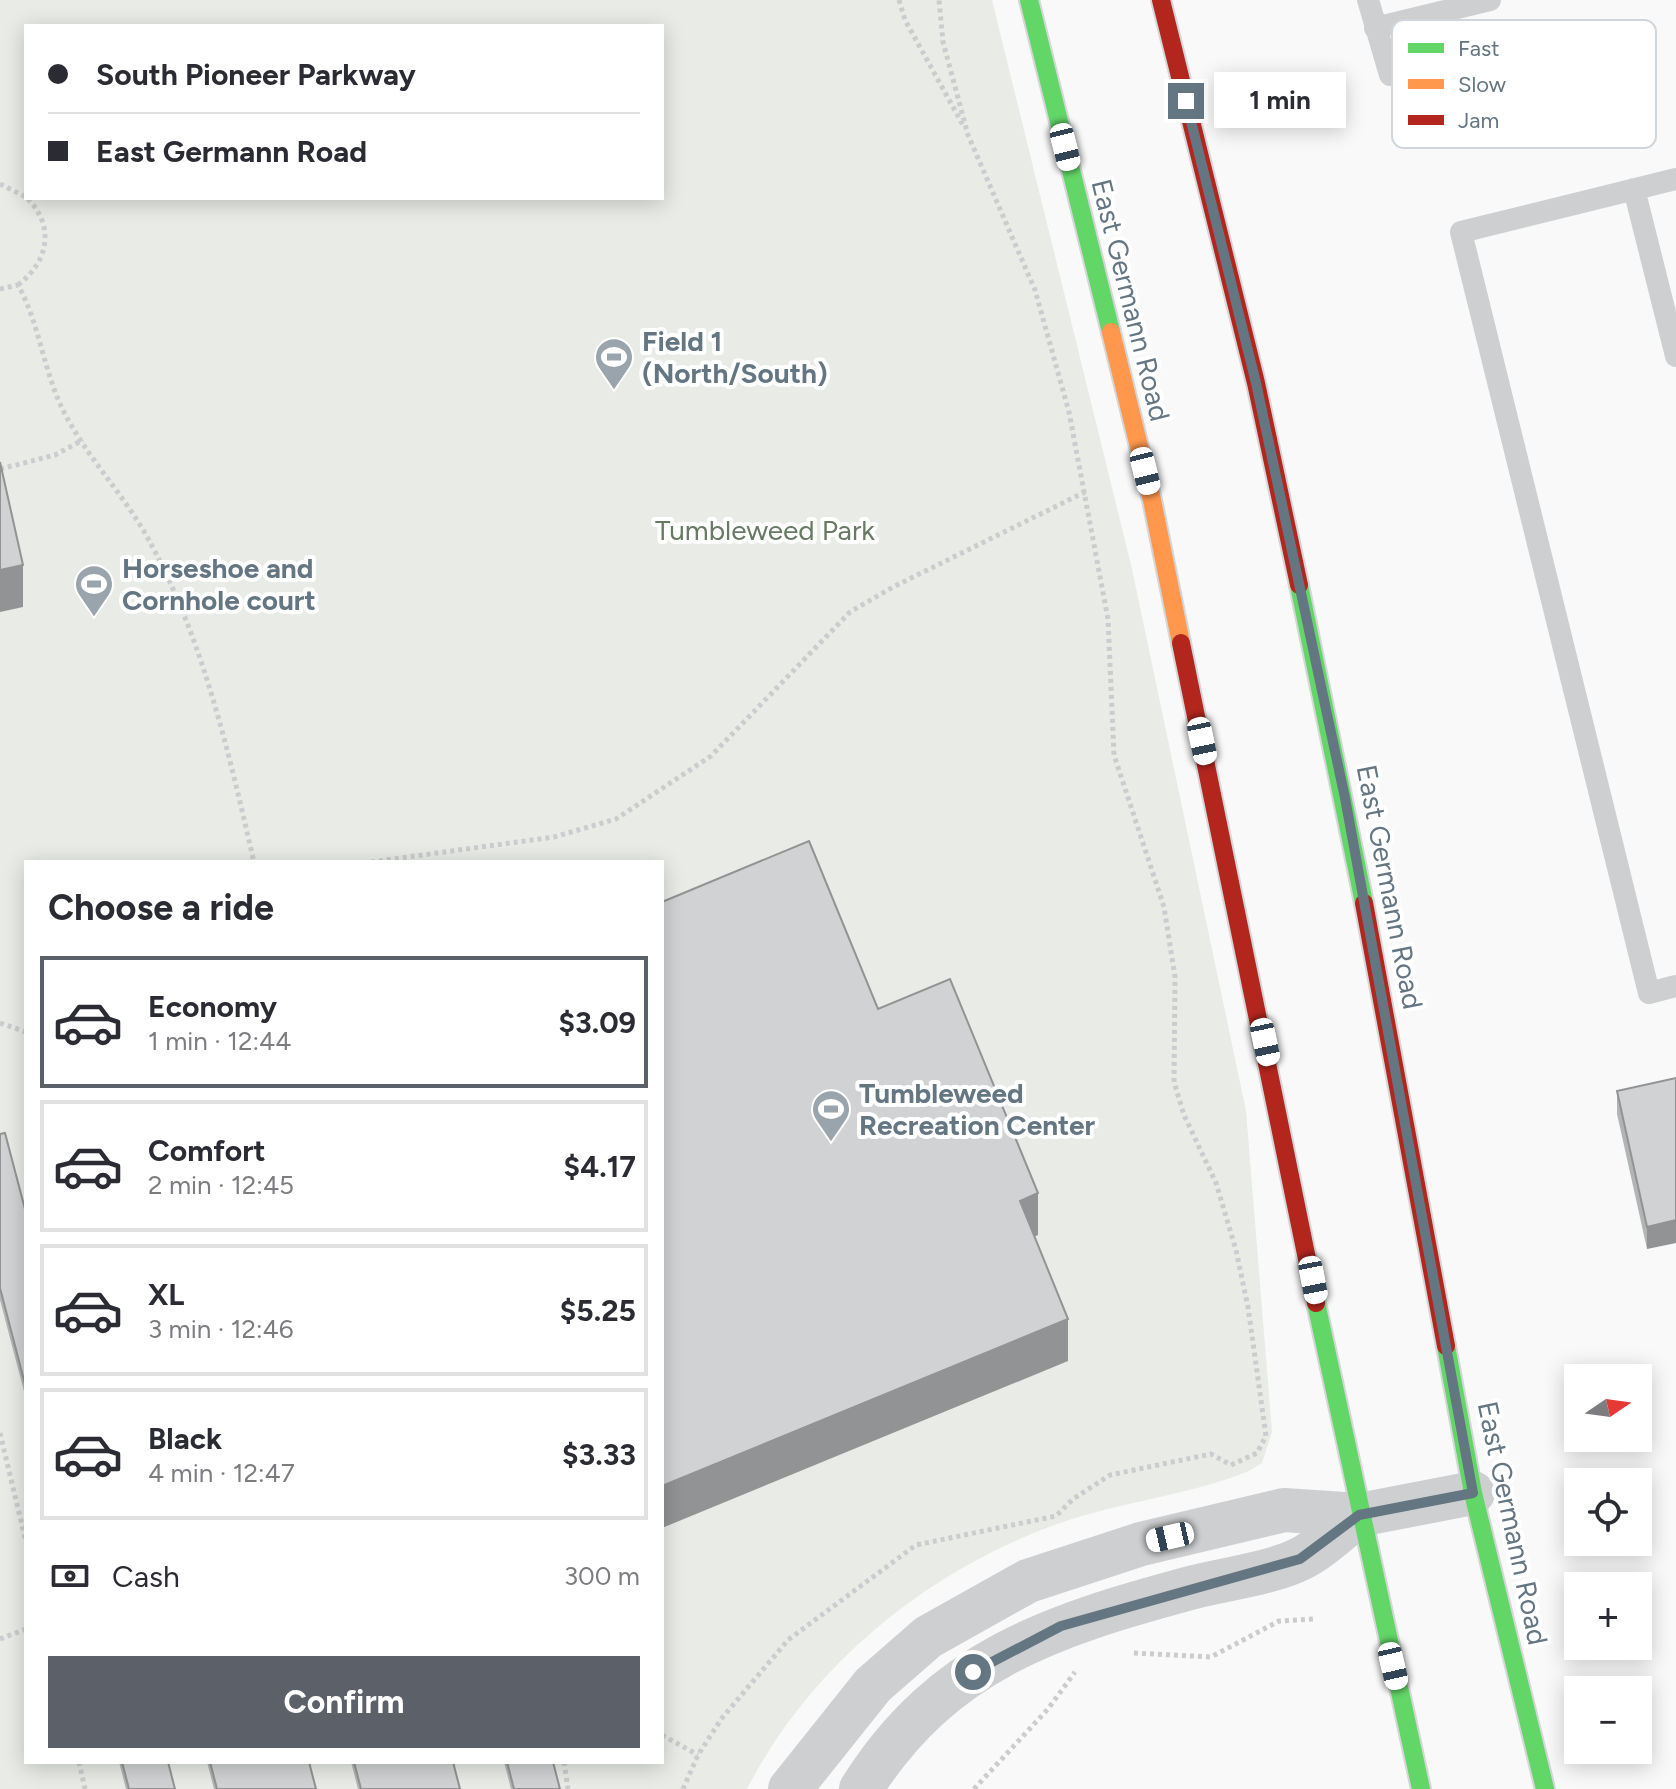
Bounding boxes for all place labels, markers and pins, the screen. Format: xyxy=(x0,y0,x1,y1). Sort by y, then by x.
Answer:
place label: Field 1 (North/South) xyxy=(642,324,828,390)
sports icon: Field 1 (North/South) xyxy=(593,336,635,391)
place label: Horseshoe and Cornhole court xyxy=(122,551,316,617)
sports icon: Horseshoe and Cornhole court xyxy=(73,563,115,618)
place label: Tumbleweed Recreation Center xyxy=(859,1076,1096,1142)
sports icon: Tumbleweed Recreation Center xyxy=(810,1088,852,1143)

